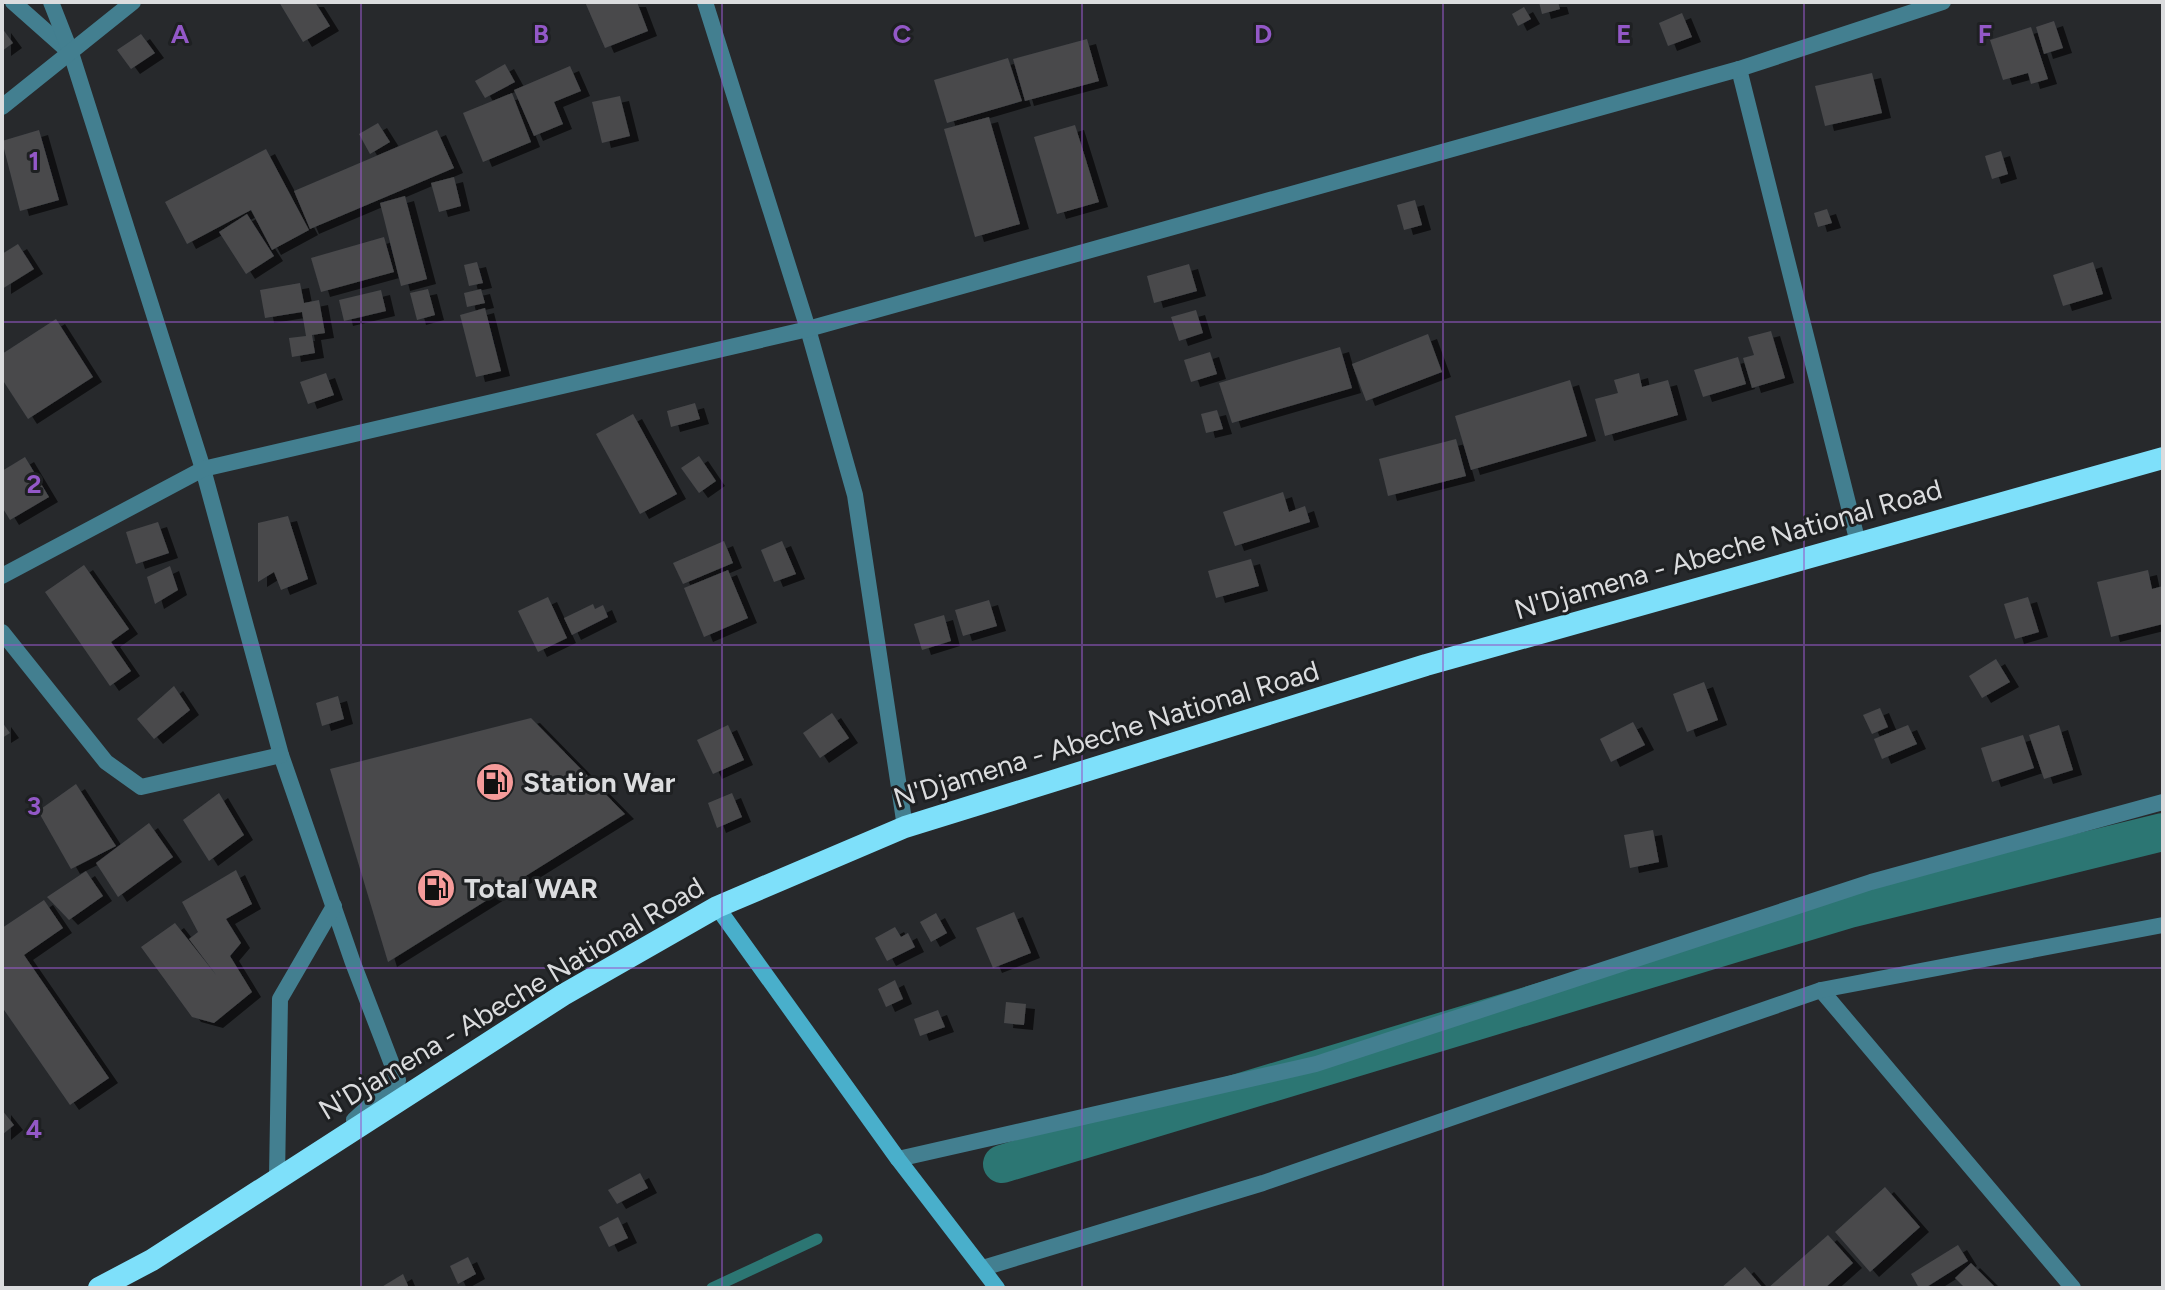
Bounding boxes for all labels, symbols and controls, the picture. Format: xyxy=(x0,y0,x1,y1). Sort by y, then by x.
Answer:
text: A xyxy=(171,18,190,50)
text: B xyxy=(533,18,549,50)
text: C xyxy=(893,18,912,50)
text: D xyxy=(1254,18,1272,50)
text: E xyxy=(1616,18,1632,50)
text: F xyxy=(1978,18,1992,50)
text: 1 xyxy=(29,145,39,177)
text: 2 xyxy=(26,468,42,500)
street label: N'Djamena - Abeche National Road xyxy=(1510,472,1946,626)
street label: N'Djamena - Abeche National Road xyxy=(889,653,1323,815)
fuel station icon: Station War xyxy=(474,761,516,803)
place label: Station War xyxy=(523,765,676,799)
text: 3 xyxy=(27,790,41,822)
fuel station icon: Total WAR xyxy=(415,867,457,909)
street label: N'Djamena - Abeche National Road xyxy=(312,869,710,1127)
place label: Total WAR xyxy=(464,871,598,905)
text: 4 xyxy=(26,1113,42,1145)

